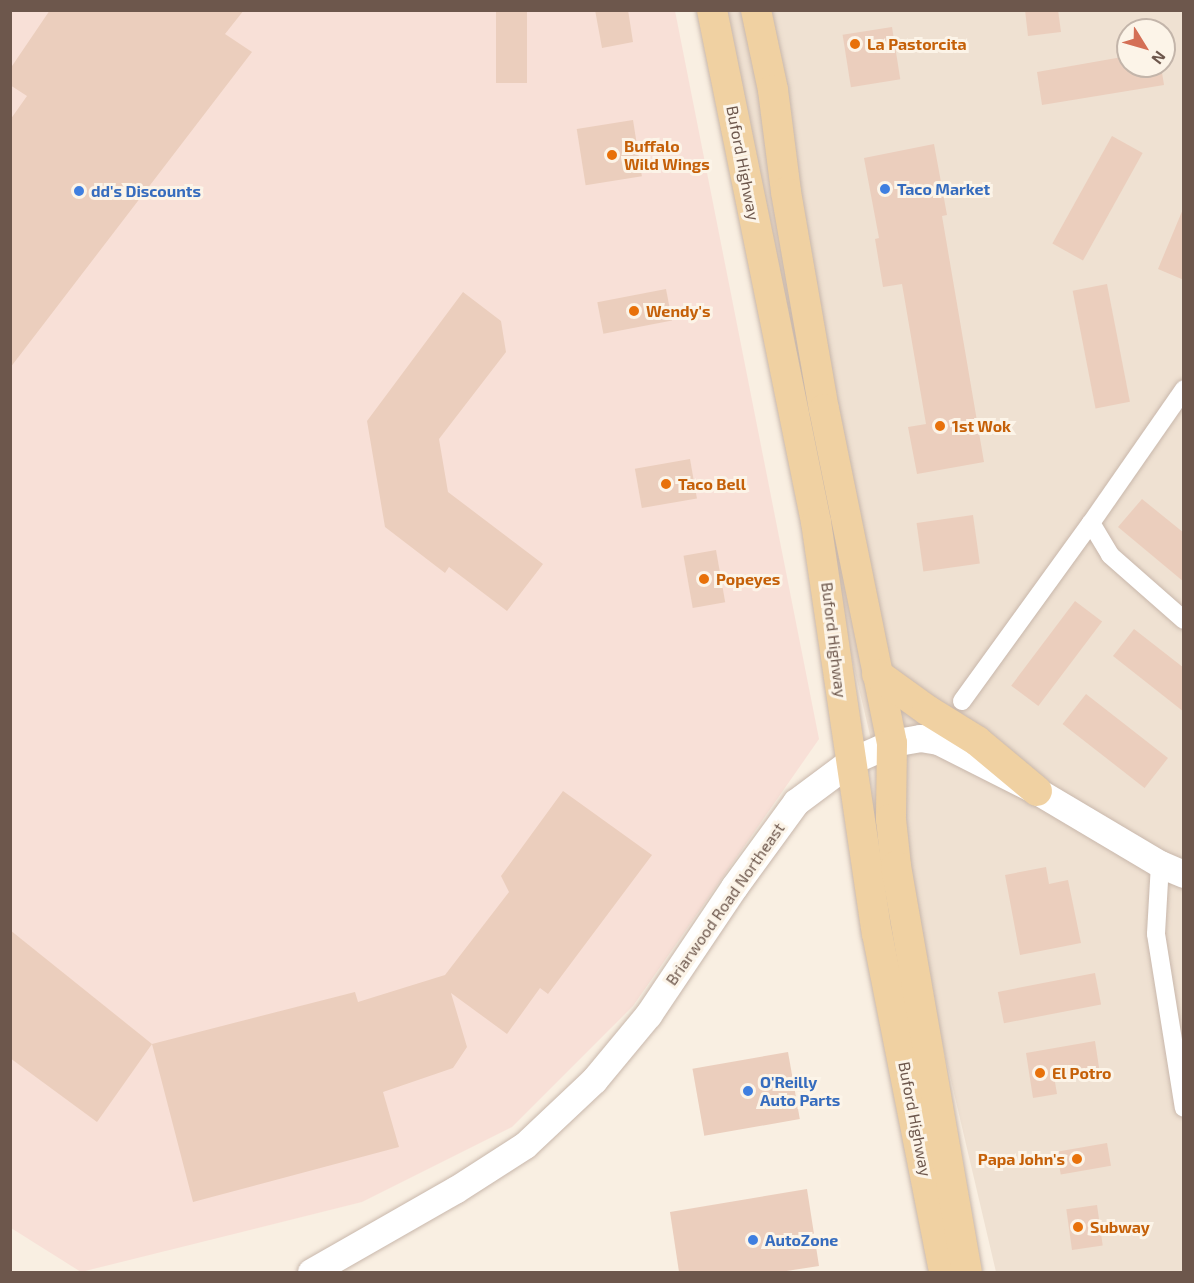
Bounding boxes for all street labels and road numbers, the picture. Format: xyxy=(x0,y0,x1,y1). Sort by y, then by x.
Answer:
street label: Buford Highway xyxy=(722,104,764,222)
street label: Buford Highway xyxy=(817,581,851,699)
street label: Briarwood Road Northeast xyxy=(662,819,788,989)
street label: Buford Highway xyxy=(894,1060,936,1178)

